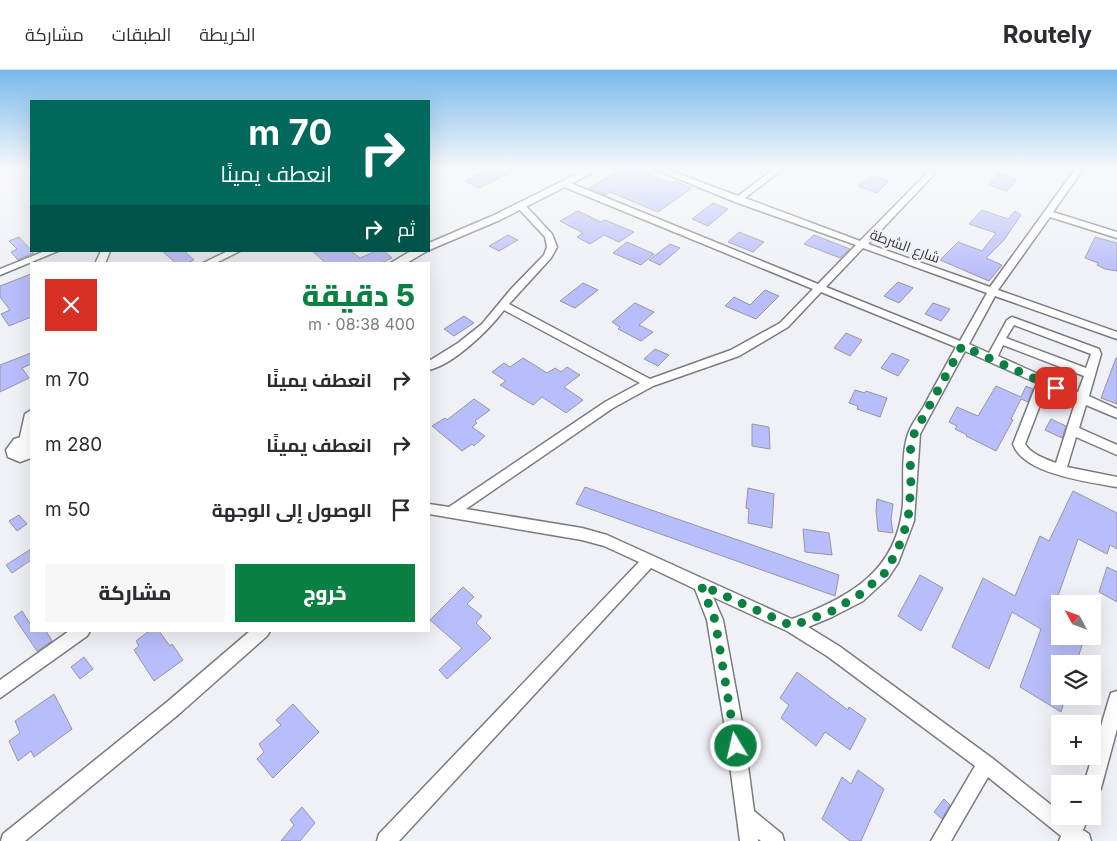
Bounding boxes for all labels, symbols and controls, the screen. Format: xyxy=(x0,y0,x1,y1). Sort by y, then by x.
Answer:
text: Routely xyxy=(1003,20,1092,49)
text: مشاركة xyxy=(25,24,84,45)
text: الطبقات xyxy=(112,24,171,45)
text: الخريطة xyxy=(199,24,256,45)
text: 70 m xyxy=(248,111,332,153)
icon: right xyxy=(350,120,415,185)
text: انعطف يمينًا xyxy=(220,161,332,187)
icon: right xyxy=(359,215,387,243)
text: ثم xyxy=(397,218,415,241)
street label: شارع الشرطة xyxy=(868,225,942,267)
text: 5 دقيقة xyxy=(302,277,415,313)
button: close xyxy=(45,279,97,331)
text: 400 m · 08:38 xyxy=(308,314,415,334)
icon: right xyxy=(387,366,415,394)
pin xyxy=(1035,367,1077,409)
text: 70 m xyxy=(45,368,89,391)
text: انعطف يمينًا xyxy=(266,369,372,392)
icon: arrive xyxy=(1042,374,1070,402)
icon: right xyxy=(387,431,415,459)
text: 280 m xyxy=(45,433,102,456)
text: انعطف يمينًا xyxy=(266,434,372,457)
icon: arrive xyxy=(387,496,415,524)
text: 50 m xyxy=(45,498,91,521)
text: الوصول إلى الوجهة xyxy=(212,499,372,522)
button: مشاركة xyxy=(45,564,225,622)
button: خروج xyxy=(235,564,415,622)
north arrow xyxy=(1051,595,1101,645)
map controls xyxy=(1051,595,1101,825)
button: layers xyxy=(1051,655,1101,705)
button: + xyxy=(1051,715,1101,765)
position arrow xyxy=(709,719,761,771)
button: − xyxy=(1051,775,1101,825)

